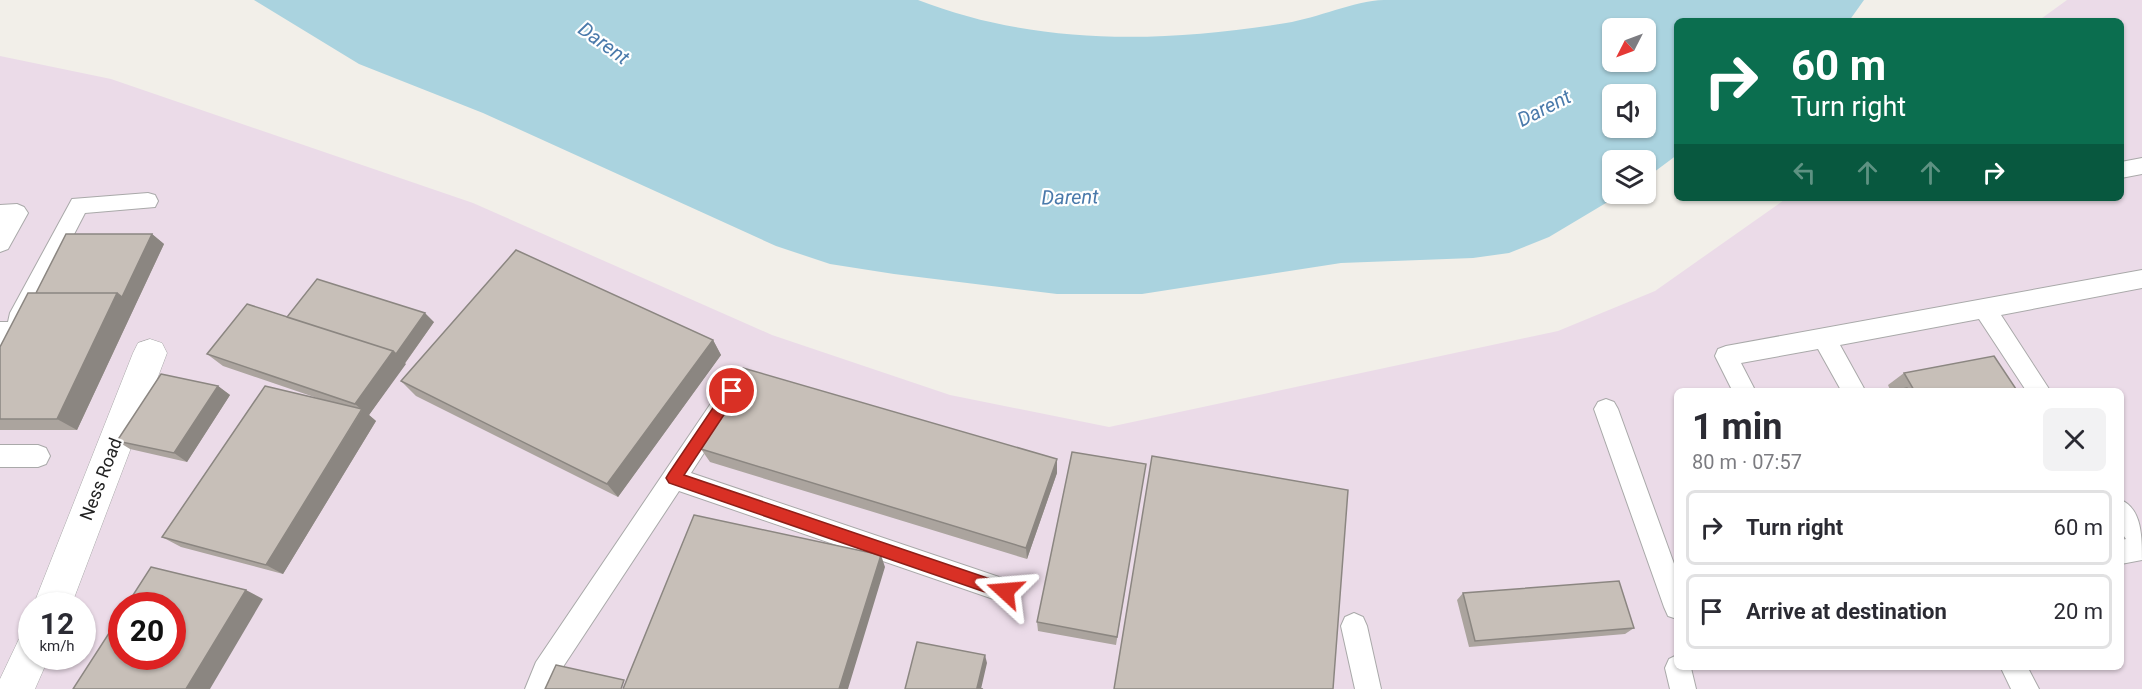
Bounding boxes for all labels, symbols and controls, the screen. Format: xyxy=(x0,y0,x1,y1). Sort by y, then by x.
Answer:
water label: Darent xyxy=(574,17,635,70)
north arrow xyxy=(1602,18,1656,72)
map controls xyxy=(1602,18,1656,204)
text: 60 m xyxy=(1791,41,1886,90)
icon: right xyxy=(1692,42,1770,120)
water label: Darent xyxy=(1513,84,1575,132)
button: sound xyxy=(1602,84,1656,138)
text: Turn right xyxy=(1791,91,1906,123)
button: layers xyxy=(1602,150,1656,204)
icon: left xyxy=(1788,156,1821,189)
icon: ahead xyxy=(1851,156,1884,189)
icon: ahead xyxy=(1914,156,1947,189)
icon: right xyxy=(1977,156,2010,189)
water label: Darent xyxy=(1041,184,1099,209)
pin xyxy=(706,365,757,416)
icon: arrive xyxy=(715,374,748,407)
text: 1 min xyxy=(1692,406,1783,448)
button: close xyxy=(2043,408,2106,471)
street label: Ness Road xyxy=(75,435,126,523)
text: 80 m · 07:57 xyxy=(1692,450,1802,474)
icon: right xyxy=(1695,511,1728,544)
text: Turn right xyxy=(1746,515,1843,540)
text: 60 m xyxy=(2054,515,2103,540)
position arrow xyxy=(973,559,1037,623)
speed limit sign: 20 xyxy=(108,592,186,670)
icon: arrive xyxy=(1695,595,1728,628)
text: Arrive at destination xyxy=(1746,599,1947,624)
text: 20 m xyxy=(2054,599,2103,624)
text: 12 xyxy=(40,606,74,641)
text: km/h xyxy=(39,637,75,655)

